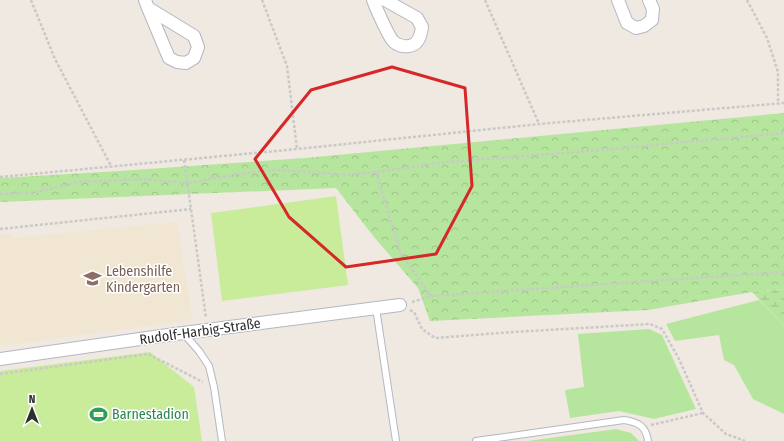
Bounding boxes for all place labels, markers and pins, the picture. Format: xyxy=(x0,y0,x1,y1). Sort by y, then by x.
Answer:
place label: Lebenshilfe Kindergarten xyxy=(106,263,180,296)
school or university icon: Lebenshilfe Kindergarten xyxy=(83,269,103,289)
sports icon: Barnestadion xyxy=(89,404,109,424)
place label: Barnestadion xyxy=(112,406,189,423)

